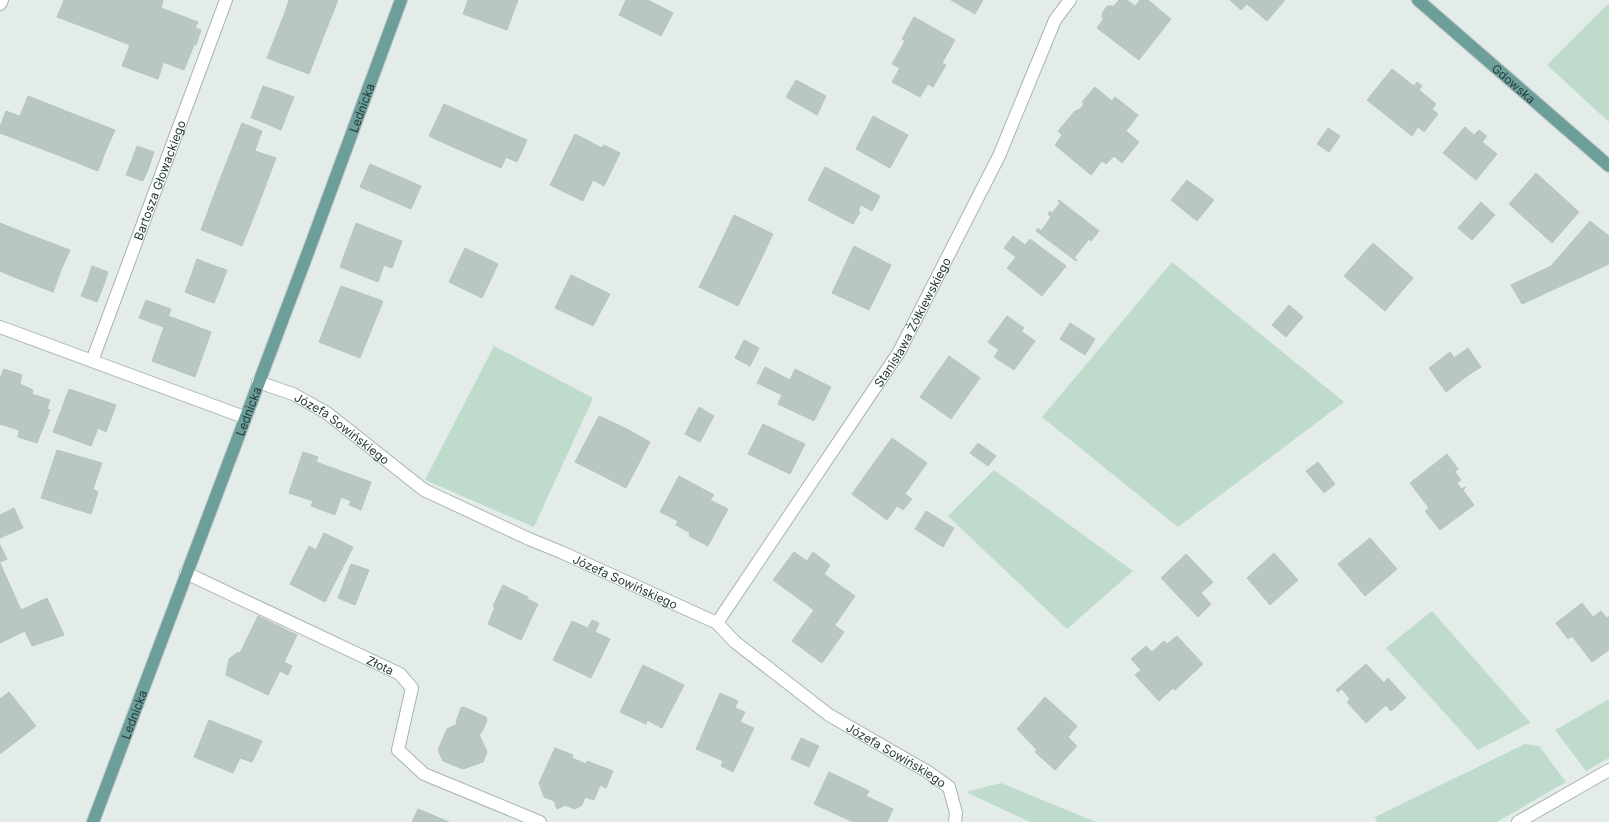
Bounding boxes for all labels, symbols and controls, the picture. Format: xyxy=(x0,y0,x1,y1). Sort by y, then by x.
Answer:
street label: Gdowska xyxy=(1489,60,1539,106)
street label: Lednicka xyxy=(345,81,377,134)
street label: Bartosza Głowackiego xyxy=(130,118,188,242)
street label: Stanisława Żółkiewskiego xyxy=(870,255,954,390)
street label: Lednicka xyxy=(232,385,264,438)
street label: Józefa Sowińskiego xyxy=(292,389,393,467)
street label: Józefa Sowińskiego xyxy=(571,551,680,612)
street label: Złota xyxy=(364,652,396,678)
street label: Lednicka xyxy=(118,688,150,741)
street label: Józefa Sowińskiego xyxy=(844,719,949,790)

